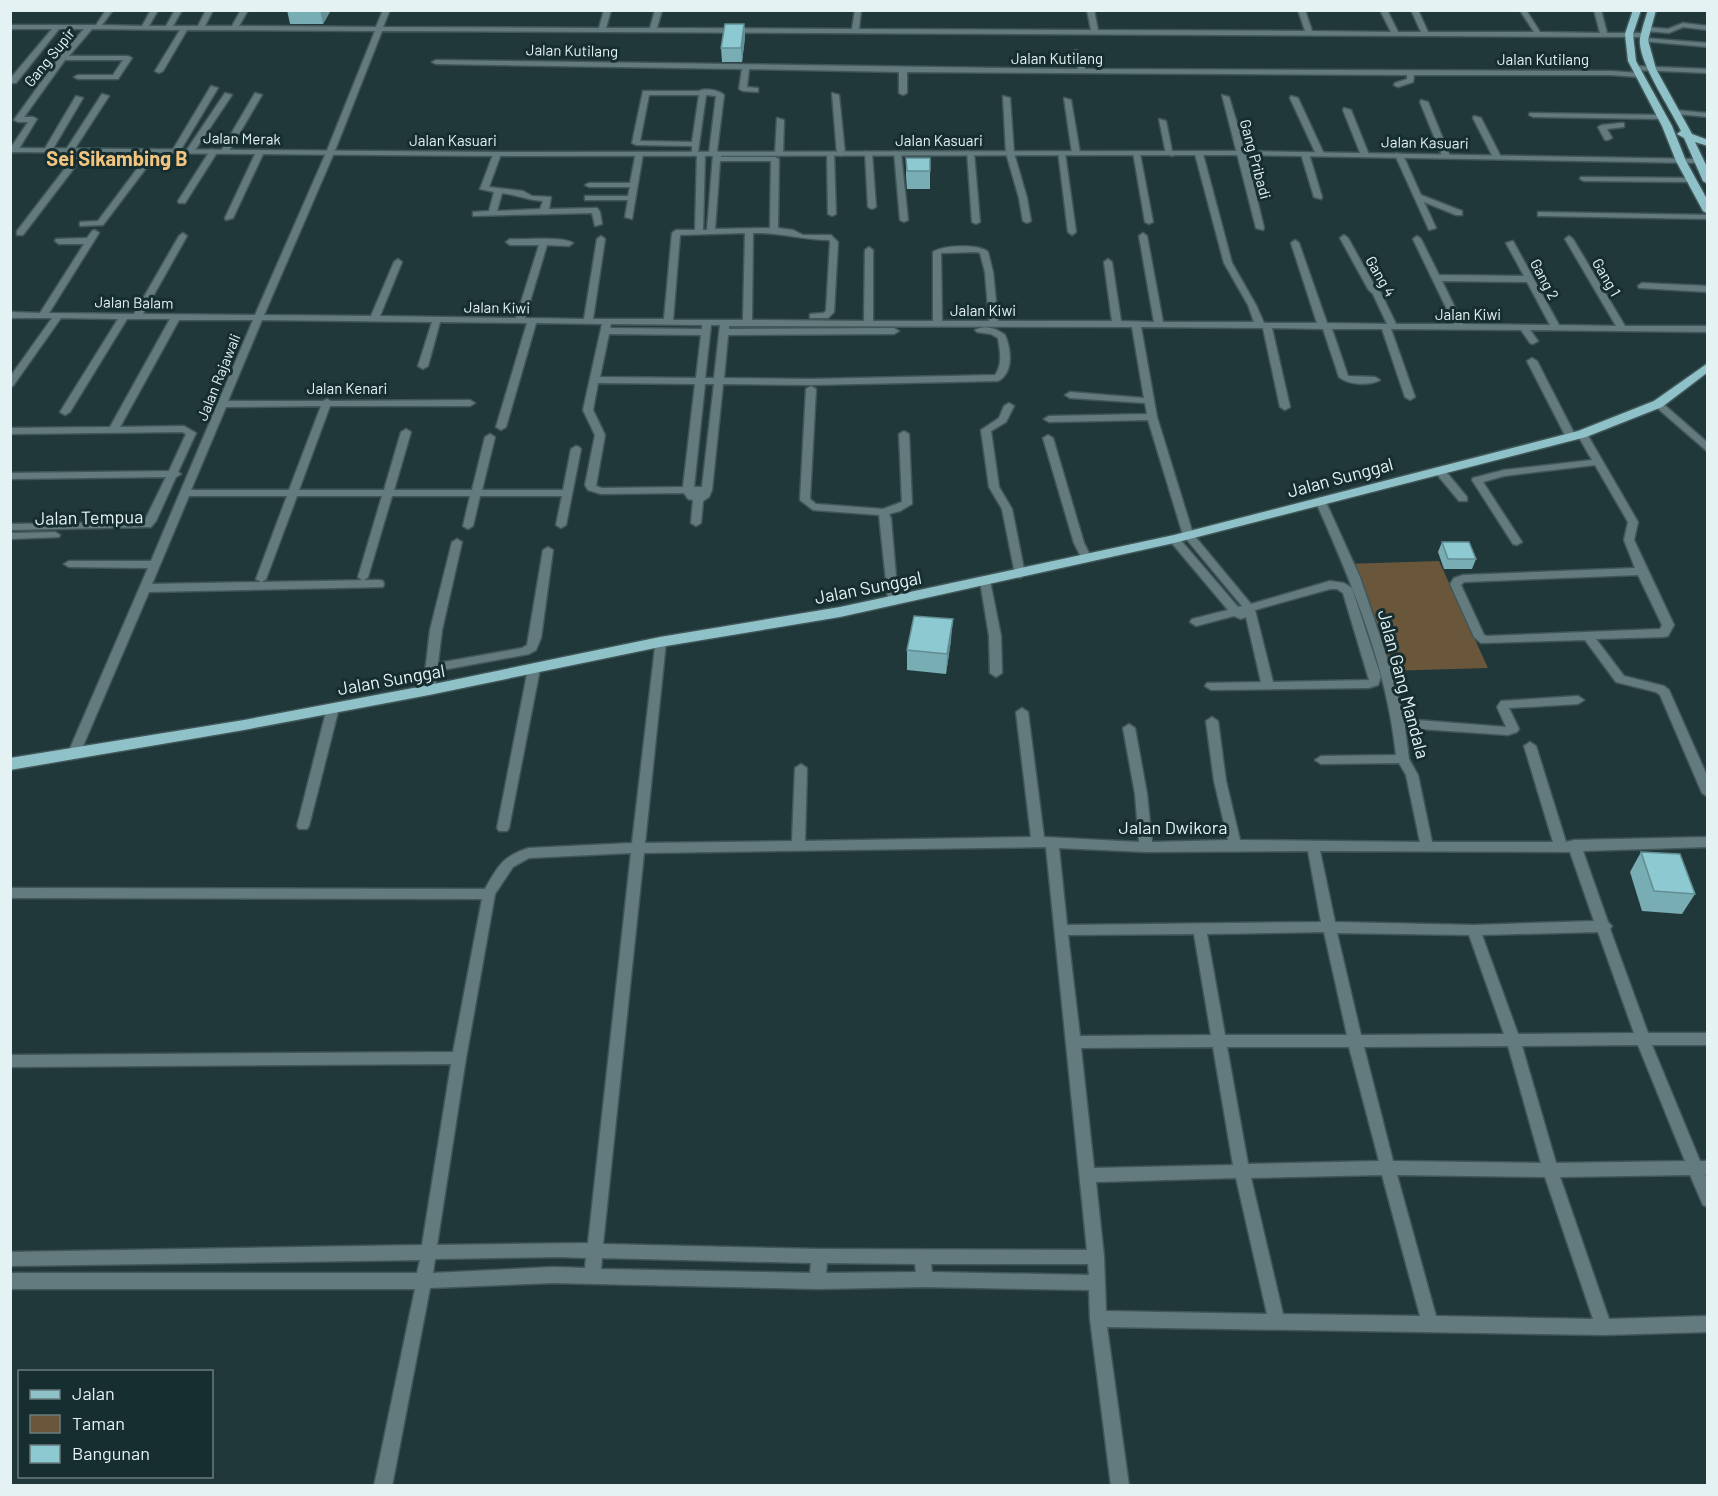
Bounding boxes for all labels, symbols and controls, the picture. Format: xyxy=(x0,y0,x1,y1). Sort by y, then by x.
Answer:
street label: Gang Supir xyxy=(20,24,78,90)
street label: Jalan Kutilang xyxy=(526,40,618,60)
street label: Jalan Kutilang xyxy=(1011,49,1103,67)
street label: Jalan Kutilang xyxy=(1497,50,1589,68)
street label: Gang Pribadi xyxy=(1237,117,1275,201)
street label: Jalan Merak xyxy=(203,128,282,148)
street label: Jalan Kasuari xyxy=(409,131,497,149)
street label: Jalan Kasuari xyxy=(895,131,983,149)
street label: Jalan Kasuari xyxy=(1381,132,1469,152)
district label: Sei Sikambing B xyxy=(46,146,188,170)
street label: Gang 4 xyxy=(1362,252,1400,300)
street label: Gang 2 xyxy=(1527,255,1563,303)
street label: Gang 1 xyxy=(1589,255,1625,299)
street label: Jalan Balam xyxy=(94,292,174,312)
street label: Jalan Kiwi xyxy=(464,297,530,317)
street label: Jalan Kiwi xyxy=(950,301,1016,319)
street label: Jalan Kiwi xyxy=(1435,305,1501,323)
street label: Jalan Rajawali xyxy=(192,331,244,423)
street label: Jalan Kenari xyxy=(307,379,387,397)
street label: Jalan Sunggal xyxy=(1285,452,1395,502)
street label: Jalan Tempua xyxy=(35,505,143,529)
street label: Jalan Sunggal xyxy=(813,566,923,608)
street label: Jalan Gang Mandala xyxy=(1374,607,1434,761)
street label: Jalan Sunggal xyxy=(336,659,446,699)
street label: Jalan Dwikora xyxy=(1119,816,1228,838)
legend xyxy=(18,1370,213,1478)
text: Jalan xyxy=(72,1382,115,1404)
text: Taman xyxy=(72,1412,125,1434)
text: Bangunan xyxy=(72,1442,150,1464)

